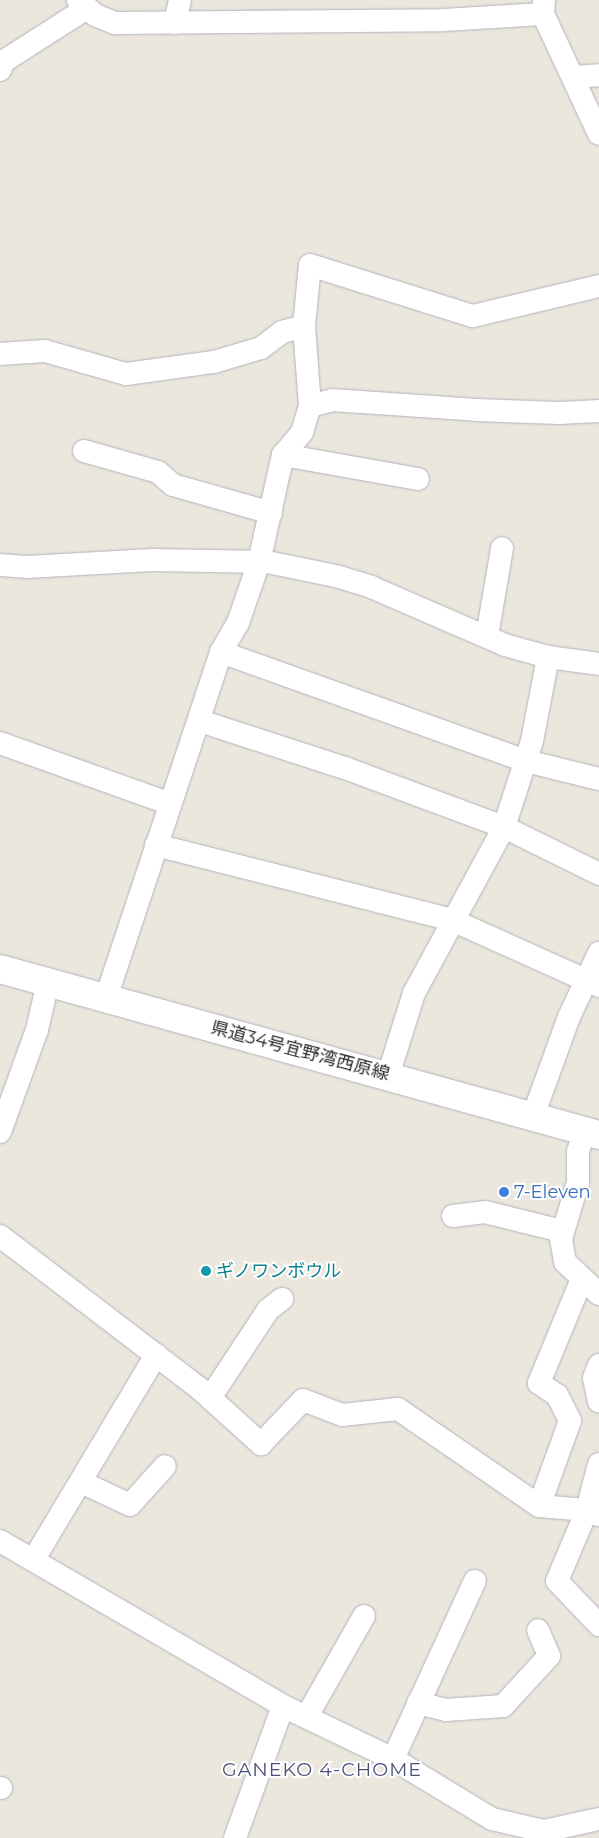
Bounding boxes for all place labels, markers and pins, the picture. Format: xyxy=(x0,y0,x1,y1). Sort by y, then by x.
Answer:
place label: 7-Eleven xyxy=(514,1181,591,1203)
marker: 7-Eleven xyxy=(498,1186,510,1198)
place label: ギノワンボウル xyxy=(216,1260,342,1282)
marker: ギノワンボウル xyxy=(200,1265,212,1277)

